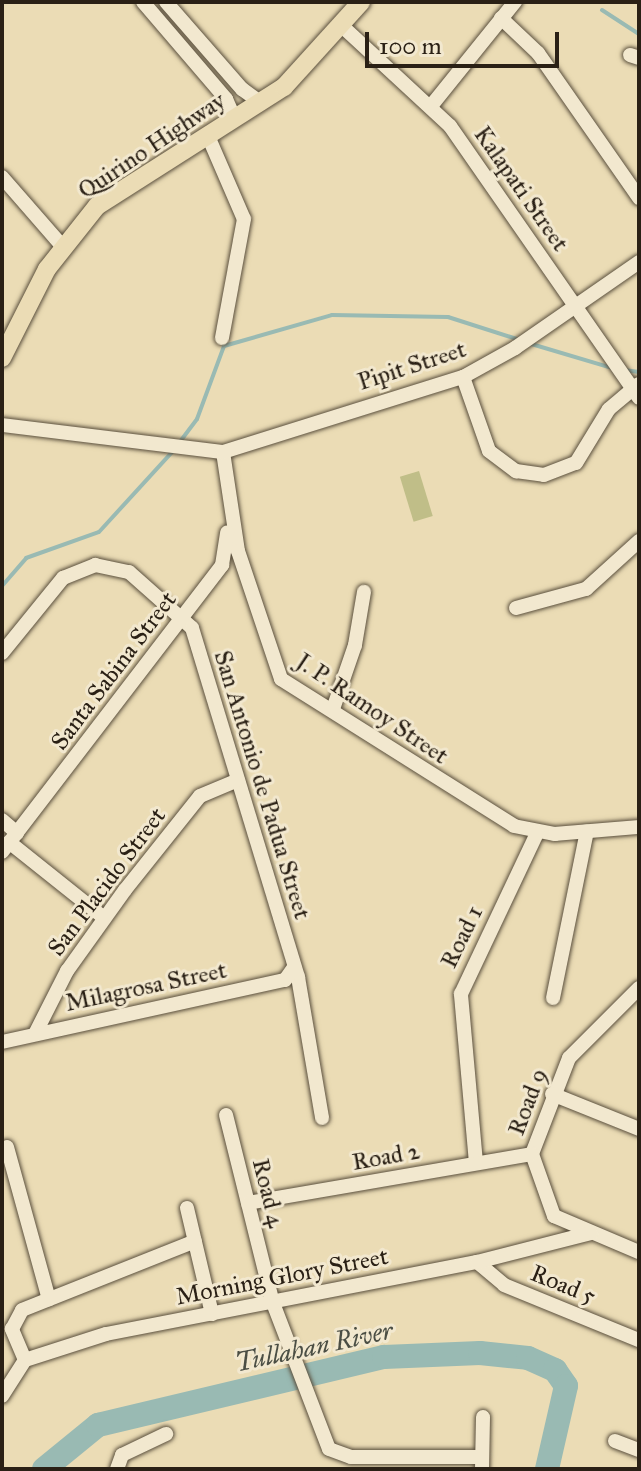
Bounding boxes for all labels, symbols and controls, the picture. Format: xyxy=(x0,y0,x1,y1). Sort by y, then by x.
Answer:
scale bar xyxy=(369,16,563,66)
text: 100 m xyxy=(379,31,442,61)
street label: Quirino Highway xyxy=(73,86,231,206)
street label: Kalapati Street xyxy=(467,121,575,257)
street label: Pipit Street xyxy=(354,335,470,397)
street label: Santa Sabina Street xyxy=(45,586,183,756)
street label: San Antonio de Padua Street xyxy=(207,647,317,923)
street label: J. P. Ramoy Street xyxy=(290,648,454,770)
street label: San Placido Street xyxy=(42,802,172,962)
street label: Road 1 xyxy=(435,901,489,973)
street label: Milagrosa Street xyxy=(63,956,229,1018)
street label: Road 9 xyxy=(502,1065,554,1139)
street label: Road 2 xyxy=(350,1137,422,1177)
street label: Road 4 xyxy=(246,1156,290,1230)
street label: Morning Glory Street xyxy=(173,1242,391,1312)
street label: Road 5 xyxy=(526,1259,600,1311)
water label: Tullahan River xyxy=(232,1315,396,1379)

